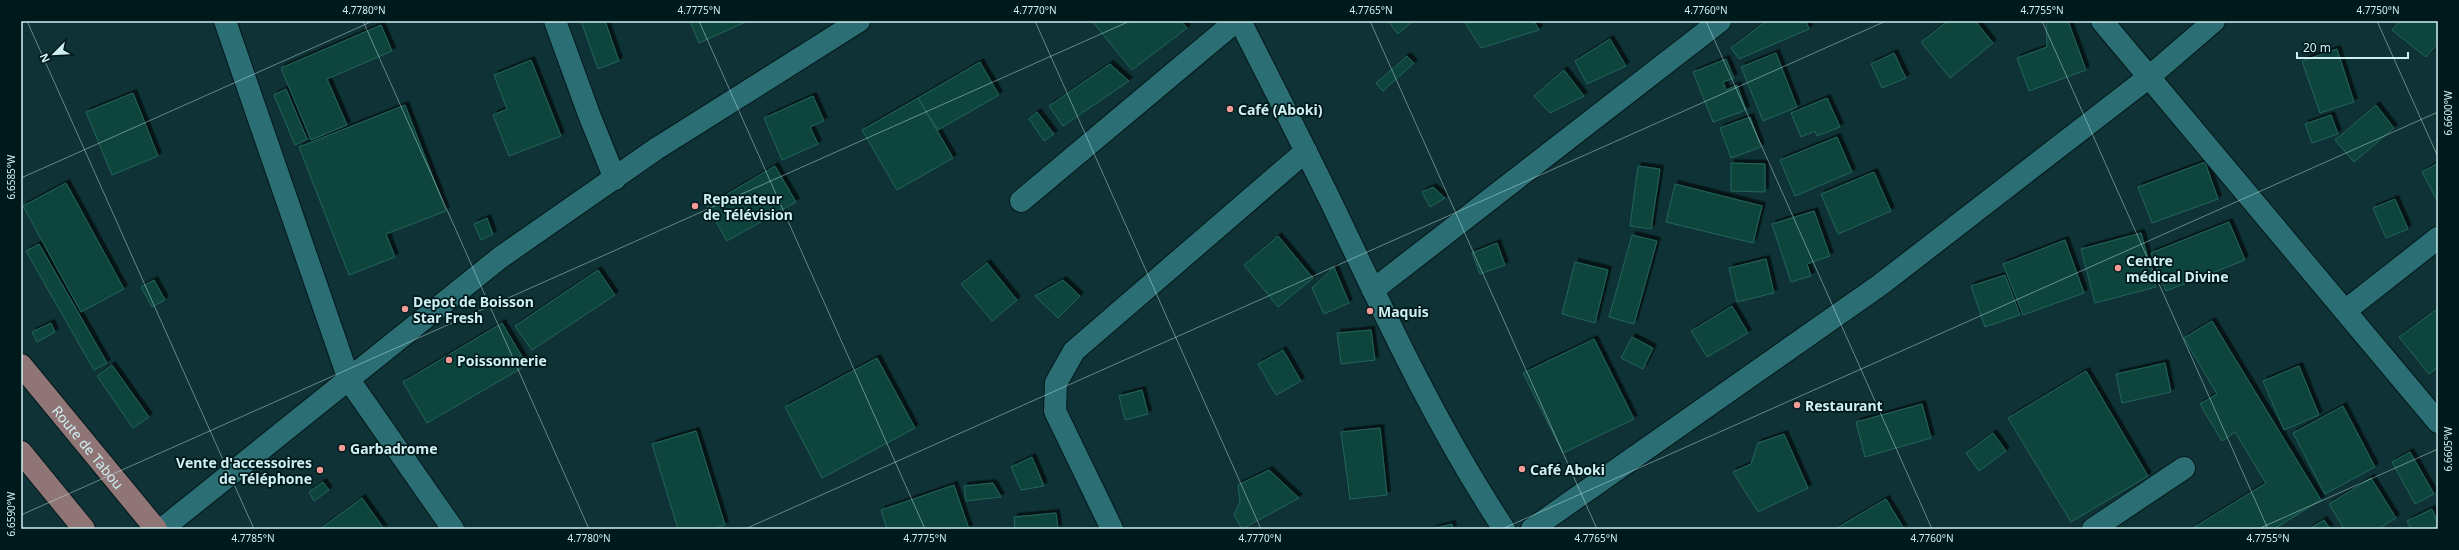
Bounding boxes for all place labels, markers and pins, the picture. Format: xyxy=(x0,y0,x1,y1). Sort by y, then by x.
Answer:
place label: Café (Aboki) xyxy=(1238,100,1323,119)
marker: Café (Aboki) xyxy=(1225,104,1235,114)
place label: Reparateur de Télévision xyxy=(703,189,793,224)
marker: Reparateur de Télévision xyxy=(690,201,700,211)
place label: Centre médical Divine xyxy=(2126,251,2229,286)
marker: Centre médical Divine xyxy=(2113,263,2123,273)
place label: Depot de Boisson Star Fresh xyxy=(413,292,534,327)
place label: Maquis xyxy=(1378,302,1429,321)
marker: Depot de Boisson Star Fresh xyxy=(400,304,410,314)
marker: Maquis xyxy=(1365,306,1375,316)
place label: Poissonnerie xyxy=(457,351,547,370)
marker: Poissonnerie xyxy=(444,355,454,365)
place label: Restaurant xyxy=(1805,396,1883,415)
marker: Restaurant xyxy=(1792,400,1802,410)
place label: Garbadrome xyxy=(350,439,438,458)
marker: Garbadrome xyxy=(337,443,347,453)
place label: Vente d'accessoires de Téléphone xyxy=(176,453,312,488)
place label: Café Aboki xyxy=(1530,460,1605,479)
marker: Café Aboki xyxy=(1517,464,1527,474)
marker: Vente d'accessoires de Téléphone xyxy=(315,465,325,475)

